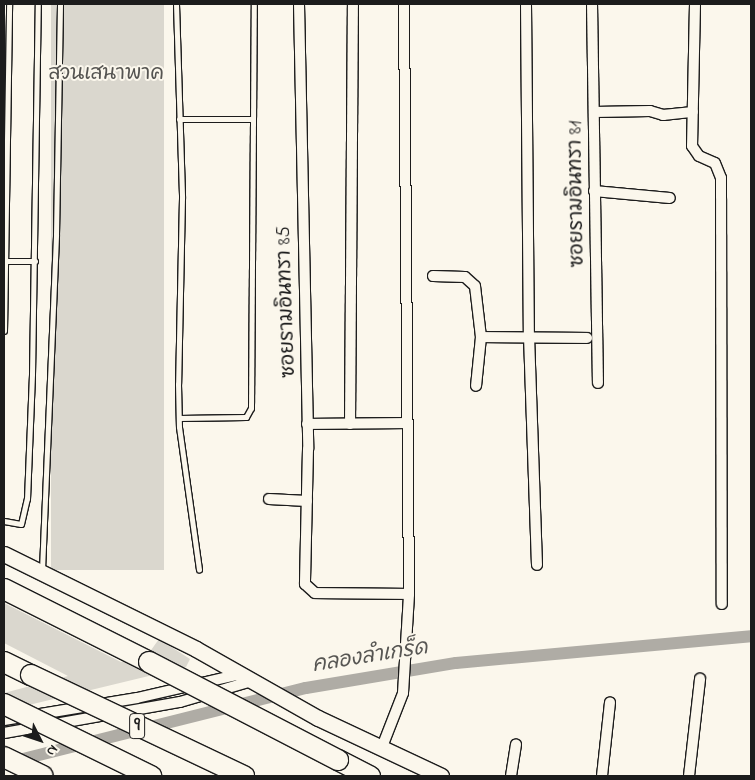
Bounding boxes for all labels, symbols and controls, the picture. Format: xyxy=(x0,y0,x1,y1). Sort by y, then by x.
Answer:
park label: สวนเสนาพาค xyxy=(48,62,164,86)
street label: ซอยรามอินทรา 81 xyxy=(564,120,590,268)
street label: ซอยรามอินทรา 85 xyxy=(272,226,302,378)
water label: คลองลำเกร็ด xyxy=(310,635,430,679)
road number: 9 xyxy=(128,709,146,742)
north arrow xyxy=(15,715,65,765)
text: N xyxy=(41,740,63,761)

